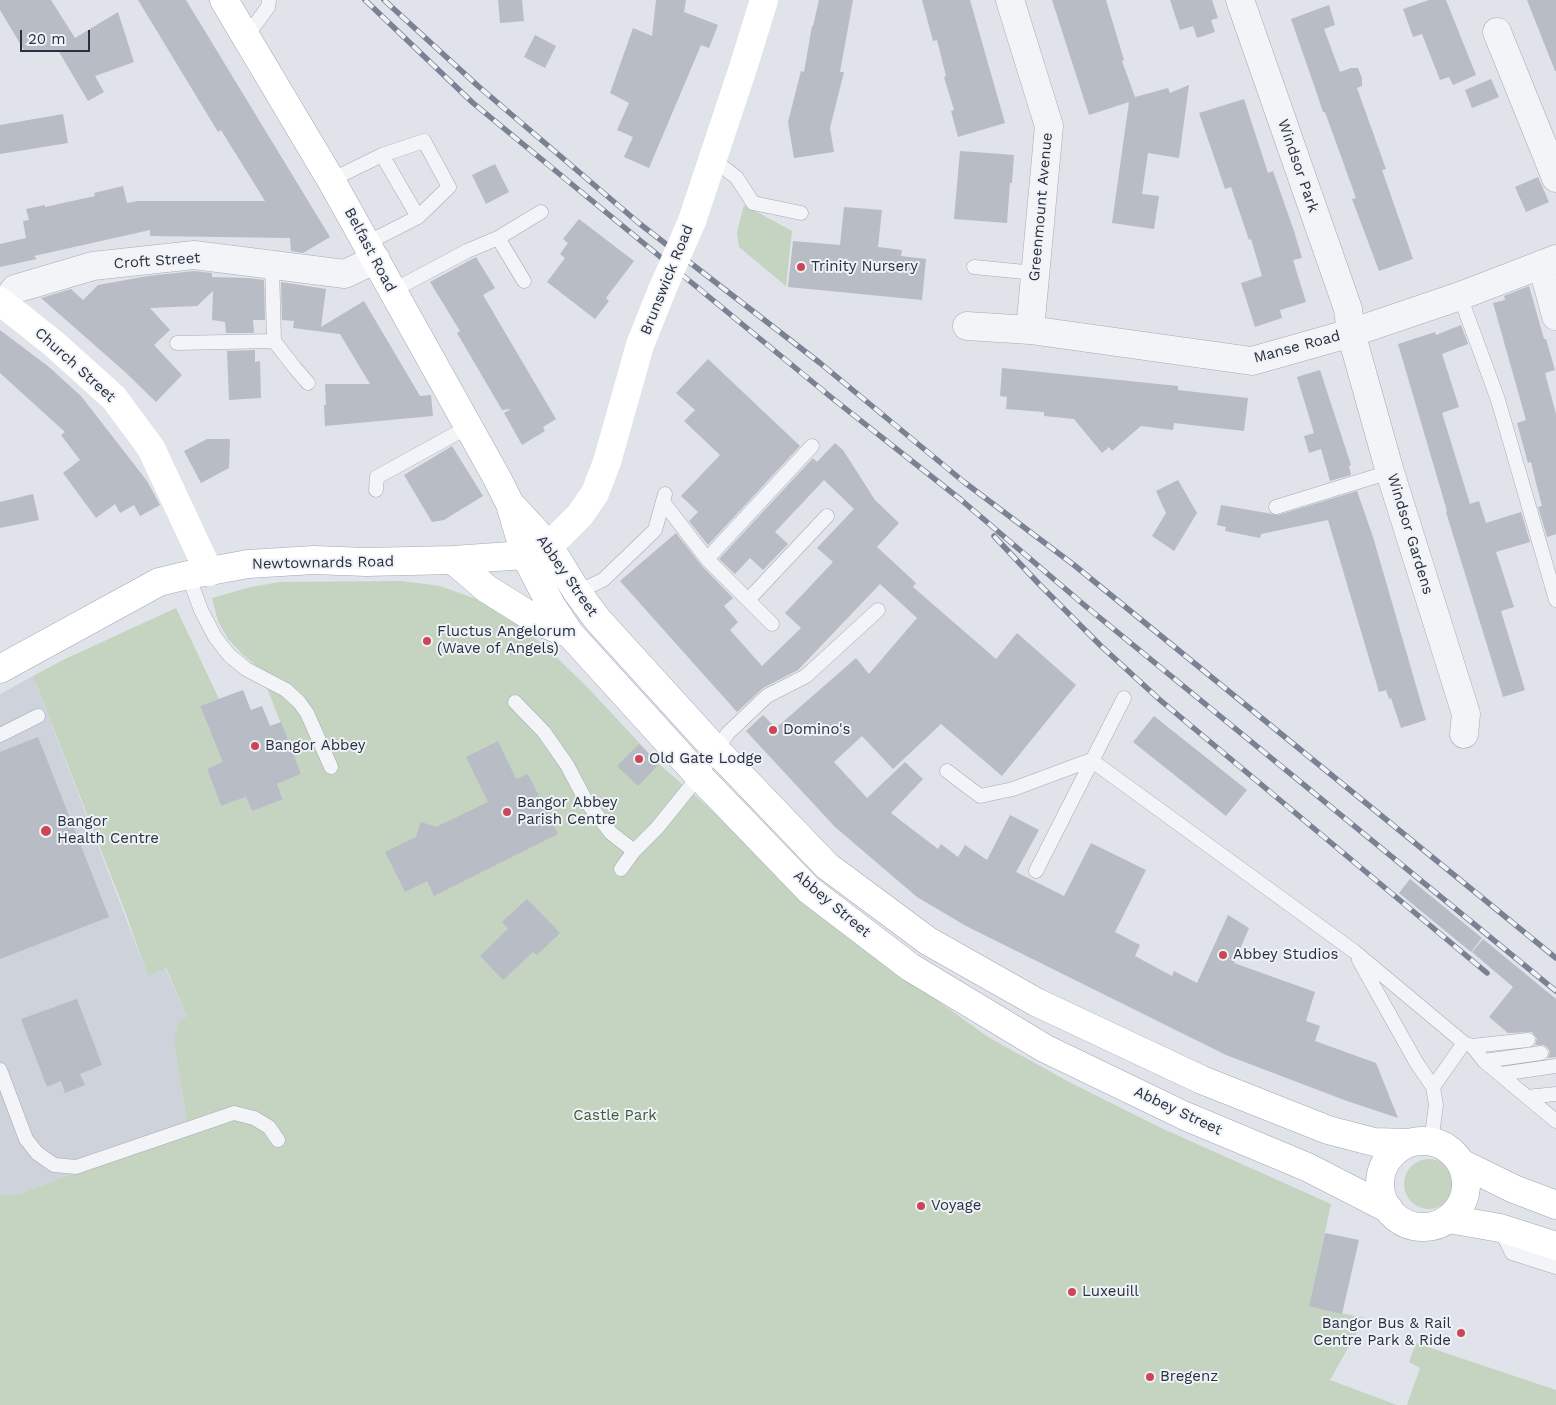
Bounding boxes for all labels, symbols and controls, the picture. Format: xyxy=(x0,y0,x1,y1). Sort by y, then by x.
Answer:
scale bar xyxy=(22,20,92,52)
text: 20 m xyxy=(28,30,66,48)
street label: Windsor Park xyxy=(1274,117,1322,215)
street label: Greenmount Avenue xyxy=(1026,132,1056,282)
street label: Belfast Road xyxy=(340,205,400,295)
street label: Brunswick Road xyxy=(637,222,697,338)
street label: Croft Street xyxy=(113,249,201,273)
place label: Trinity Nursery xyxy=(811,258,918,276)
marker: Trinity Nursery xyxy=(795,261,807,273)
street label: Church Street xyxy=(31,324,119,406)
street label: Manse Road xyxy=(1252,327,1342,367)
street label: Windsor Gardens xyxy=(1383,471,1437,597)
street label: Abbey Street xyxy=(532,532,602,620)
street label: Newtownards Road xyxy=(252,553,394,573)
place label: Fluctus Angelorum (Wave of Angels) xyxy=(437,623,576,658)
marker: Fluctus Angelorum (Wave of Angels) xyxy=(421,635,433,647)
place label: Domino's xyxy=(783,721,850,739)
marker: Domino's xyxy=(767,724,779,736)
place label: Bangor Abbey xyxy=(265,737,366,755)
marker: Bangor Abbey xyxy=(249,740,261,752)
place label: Old Gate Lodge xyxy=(649,750,762,768)
marker: Old Gate Lodge xyxy=(633,753,645,765)
place label: Bangor Abbey Parish Centre xyxy=(517,794,618,829)
marker: Bangor Abbey Parish Centre xyxy=(501,806,513,818)
place label: Bangor Health Centre xyxy=(57,813,159,848)
marker: Bangor Health Centre xyxy=(39,824,53,838)
street label: Abbey Street xyxy=(790,867,874,941)
place label: Abbey Studios xyxy=(1233,946,1338,964)
marker: Abbey Studios xyxy=(1217,949,1229,961)
street label: Abbey Street xyxy=(1131,1083,1225,1139)
park label: Castle Park xyxy=(573,1107,657,1125)
place label: Voyage xyxy=(931,1197,981,1215)
marker: Voyage xyxy=(915,1200,927,1212)
place label: Luxeuill xyxy=(1082,1283,1139,1301)
marker: Luxeuill xyxy=(1066,1286,1078,1298)
place label: Bangor Bus & Rail Centre Park & Ride xyxy=(1313,1315,1451,1350)
marker: Bangor Bus & Rail Centre Park & Ride xyxy=(1455,1327,1467,1339)
place label: Bregenz xyxy=(1160,1368,1218,1386)
marker: Bregenz xyxy=(1144,1371,1156,1383)

